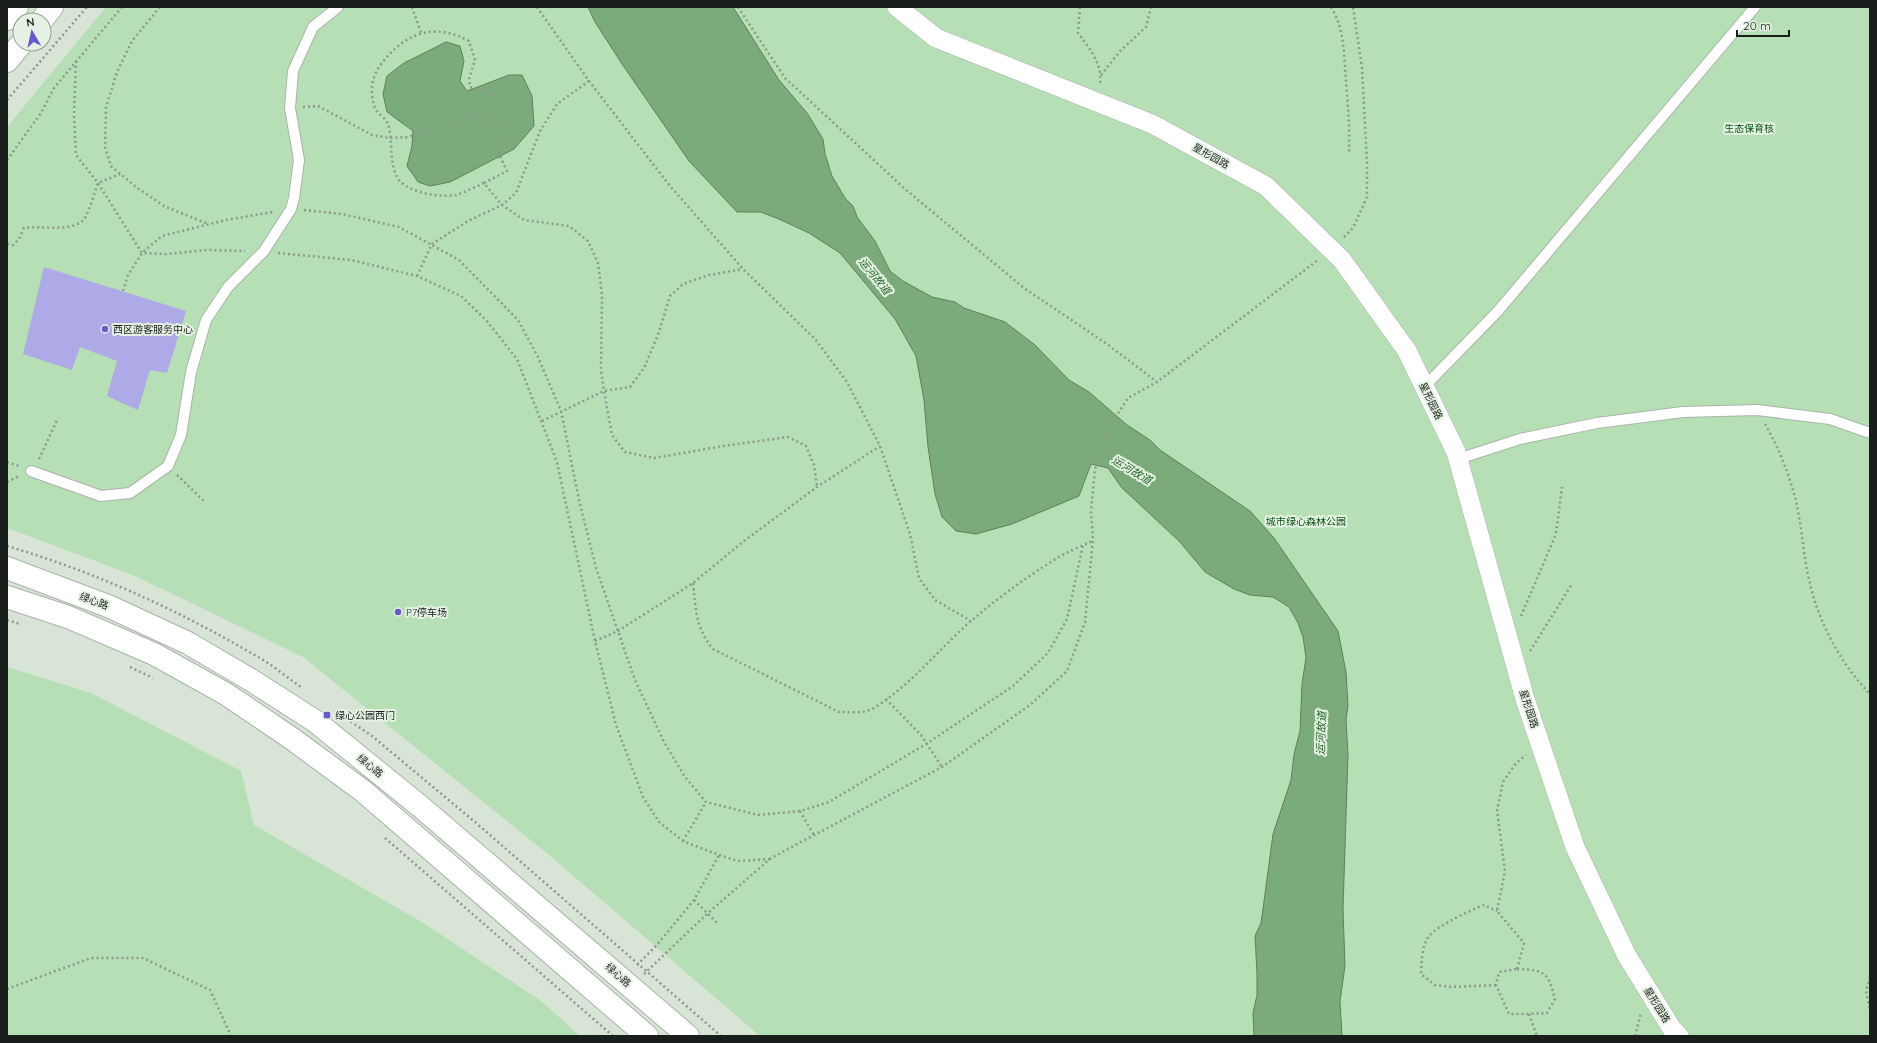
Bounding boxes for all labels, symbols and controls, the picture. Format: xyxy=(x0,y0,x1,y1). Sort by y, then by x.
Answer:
north arrow xyxy=(12,12,52,52)
scale bar xyxy=(1737,12,1789,38)
text: N xyxy=(25,15,36,30)
text: 20 m xyxy=(1743,18,1771,33)
park label: 生态保育核 xyxy=(1724,122,1774,135)
street label: 星形园路 xyxy=(1190,141,1232,171)
water label: 运河故道 xyxy=(856,254,896,299)
place label: 西区游客服务中心 xyxy=(113,323,193,336)
marker: 西区游客服务中心 xyxy=(100,324,110,334)
street label: 星形园路 xyxy=(1416,380,1446,422)
water label: 运河故道 xyxy=(1110,453,1156,488)
park label: 城市绿心森林公园 xyxy=(1266,515,1346,528)
street label: 绿心路 xyxy=(78,590,110,612)
place label: P7停车场 xyxy=(406,606,447,619)
marker: P7停车场 xyxy=(393,607,403,617)
street label: 星形园路 xyxy=(1517,688,1541,730)
place label: 绿心公园西门 xyxy=(335,709,395,722)
water label: 运河故道 xyxy=(1313,709,1329,755)
marker: 绿心公园西门 xyxy=(322,710,332,720)
street label: 绿心路 xyxy=(354,752,386,780)
street label: 绿心路 xyxy=(602,960,634,990)
street label: 星形园路 xyxy=(1641,985,1673,1025)

